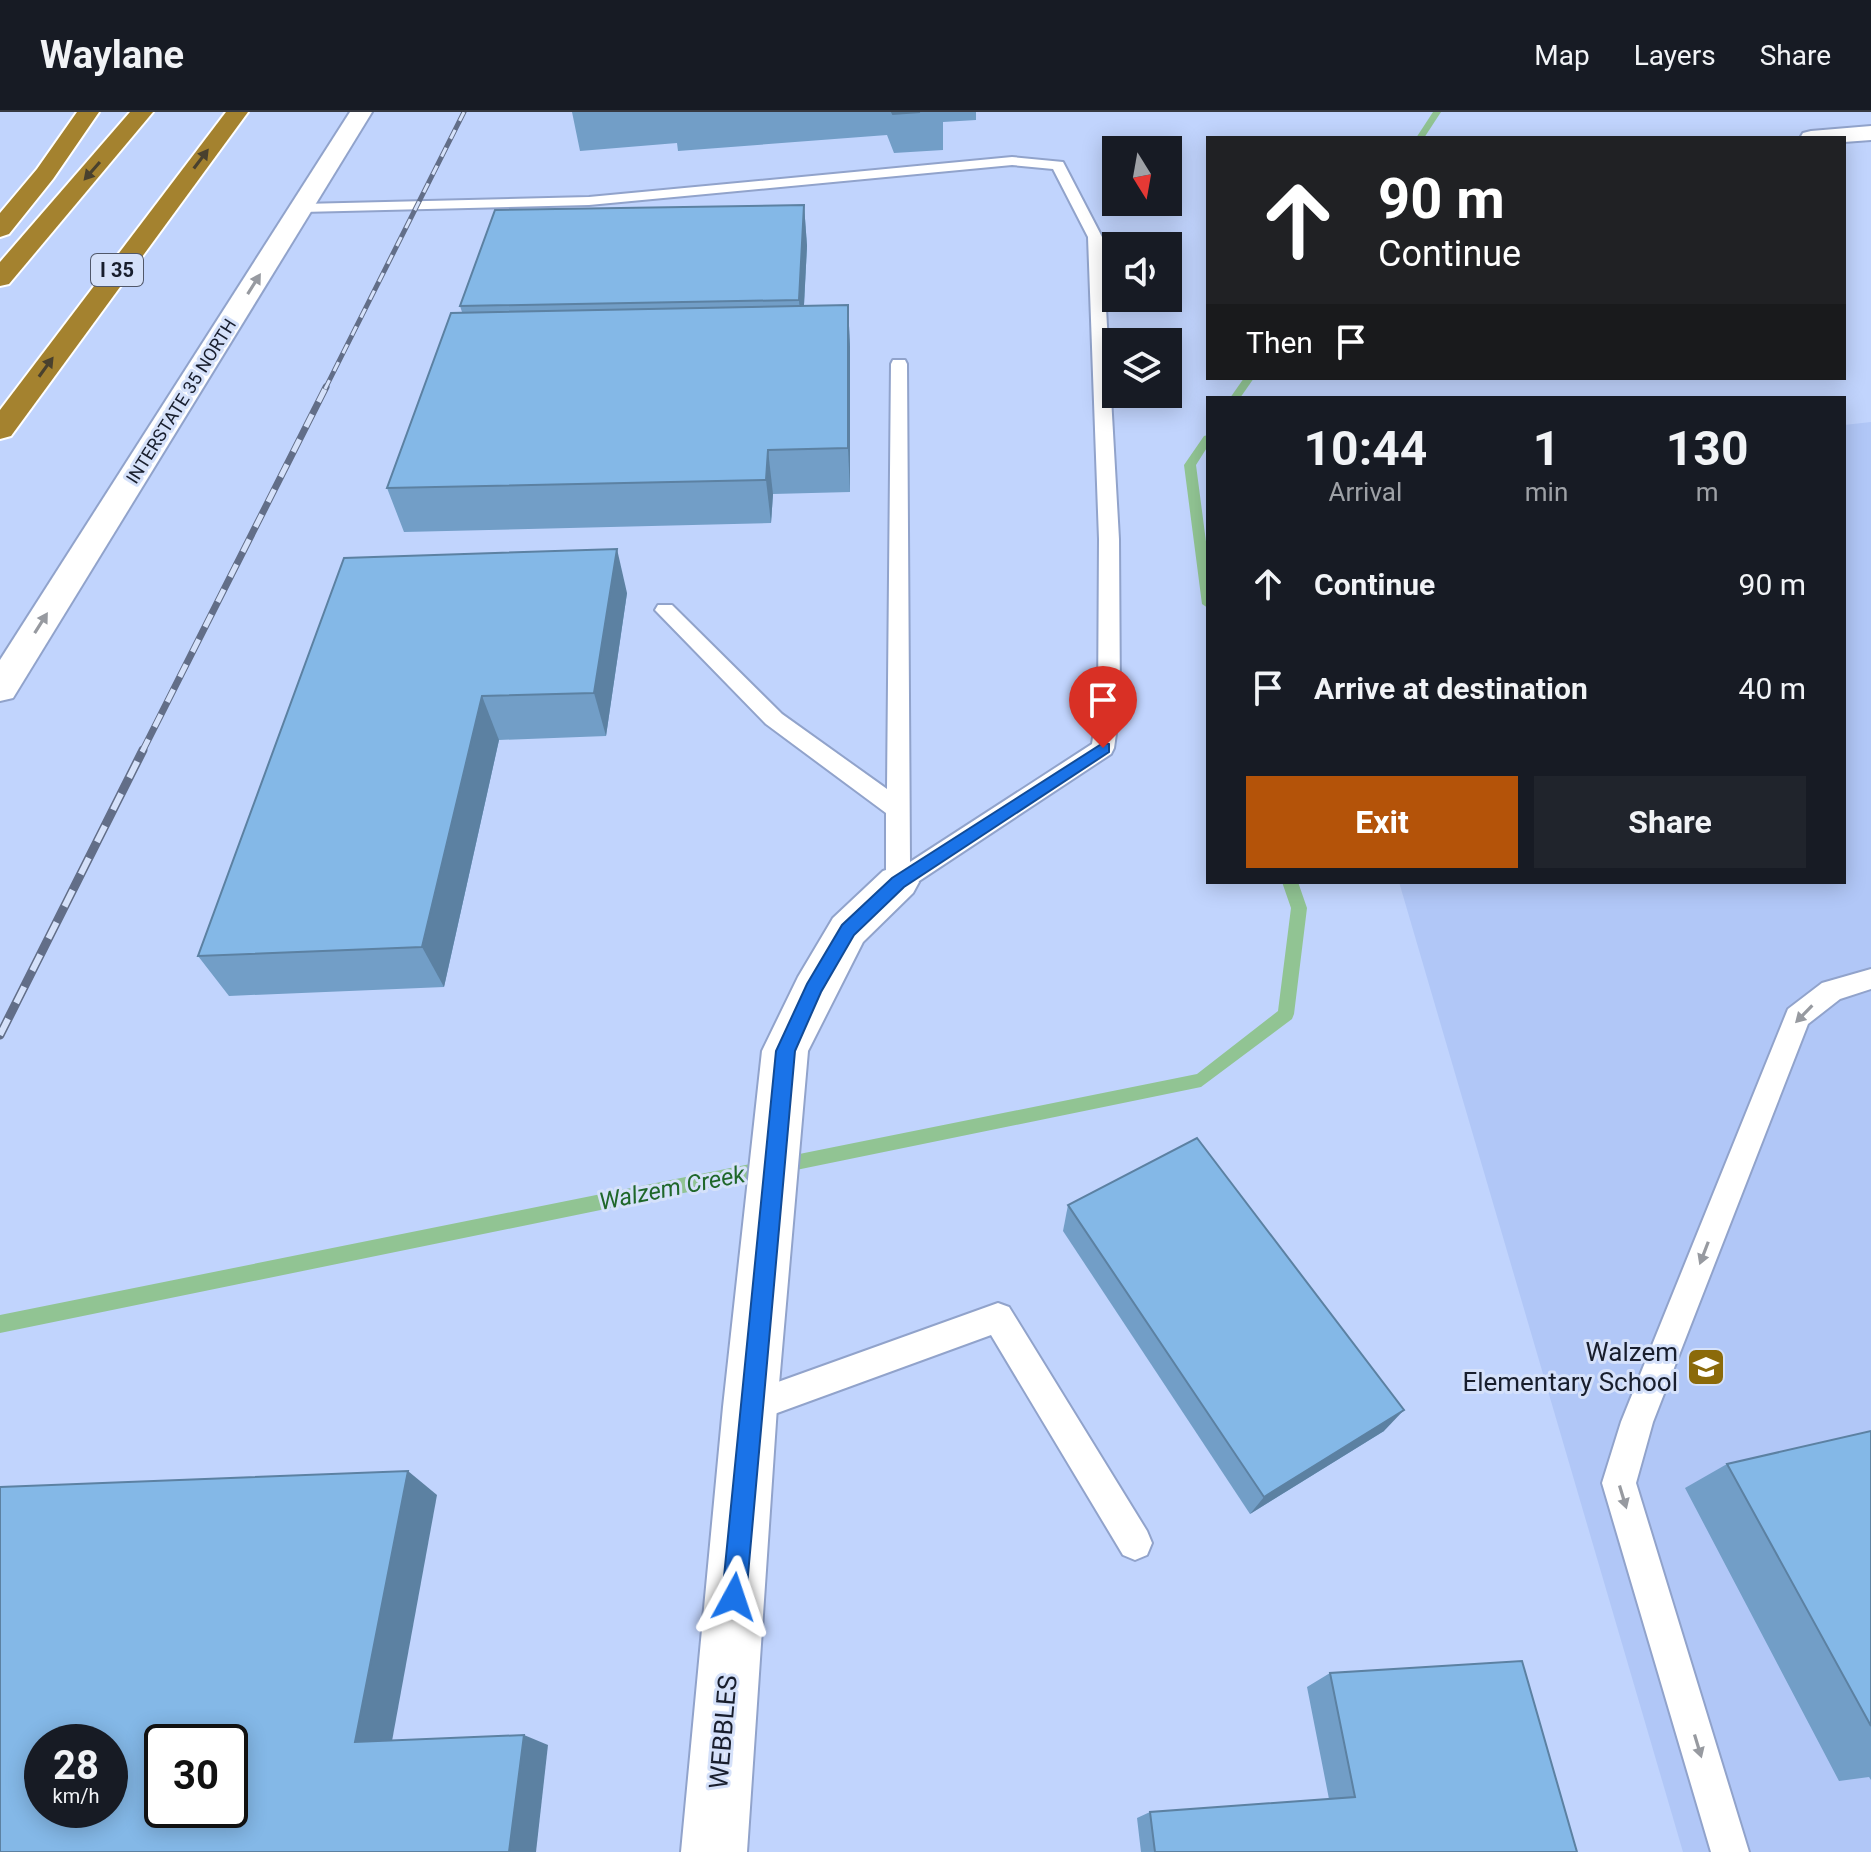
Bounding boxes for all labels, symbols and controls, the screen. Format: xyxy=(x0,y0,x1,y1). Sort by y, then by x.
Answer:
text: Waylane xyxy=(40,33,184,77)
text: Map xyxy=(1534,39,1590,72)
text: Layers xyxy=(1634,39,1716,72)
text: Share xyxy=(1760,39,1831,72)
north arrow xyxy=(1102,136,1182,216)
map controls xyxy=(1102,136,1182,408)
one-way arrow xyxy=(193,148,209,169)
one-way arrow xyxy=(84,161,101,181)
text: 90 m xyxy=(1378,166,1505,232)
icon: ahead xyxy=(1246,168,1350,272)
button: sound xyxy=(1102,232,1182,312)
text: Continue xyxy=(1378,233,1521,275)
road number: I 35 xyxy=(91,254,143,286)
one-way arrow xyxy=(247,273,261,295)
street label: INTERSTATE 35 NORTH xyxy=(122,315,240,487)
icon: arrive xyxy=(1329,320,1373,364)
text: Then xyxy=(1246,325,1313,360)
button: layers xyxy=(1102,328,1182,408)
one-way arrow xyxy=(38,356,54,378)
text: 10:44 xyxy=(1304,420,1427,477)
text: 1 xyxy=(1533,420,1560,477)
text: 130 xyxy=(1666,420,1748,477)
text: Arrival xyxy=(1329,477,1402,507)
text: min xyxy=(1525,477,1568,507)
text: m xyxy=(1696,477,1719,507)
icon: ahead xyxy=(1246,562,1290,606)
text: Continue xyxy=(1314,567,1435,602)
text: 90 m xyxy=(1739,567,1806,602)
one-way arrow xyxy=(34,612,48,634)
pin xyxy=(1069,666,1137,748)
icon: arrive xyxy=(1246,666,1290,710)
text: Arrive at destination xyxy=(1314,671,1588,706)
text: 40 m xyxy=(1739,671,1806,706)
icon: arrive xyxy=(1081,678,1125,722)
button: Exit xyxy=(1246,776,1518,868)
button: Share xyxy=(1534,776,1806,868)
one-way arrow xyxy=(1795,1004,1813,1023)
water label: Walzem Creek xyxy=(597,1160,748,1216)
one-way arrow xyxy=(1697,1241,1710,1265)
place label: Walzem Elementary School xyxy=(1462,1337,1678,1397)
school or university icon: Walzem Elementary School xyxy=(1685,1346,1727,1388)
one-way arrow xyxy=(1617,1485,1630,1509)
position arrow xyxy=(692,1555,776,1639)
street label: WEBBLES xyxy=(703,1674,743,1790)
speed limit sign: 30 xyxy=(144,1724,248,1828)
one-way arrow xyxy=(1692,1734,1705,1758)
text: 28 xyxy=(53,1742,99,1789)
text: km/h xyxy=(53,1784,99,1808)

